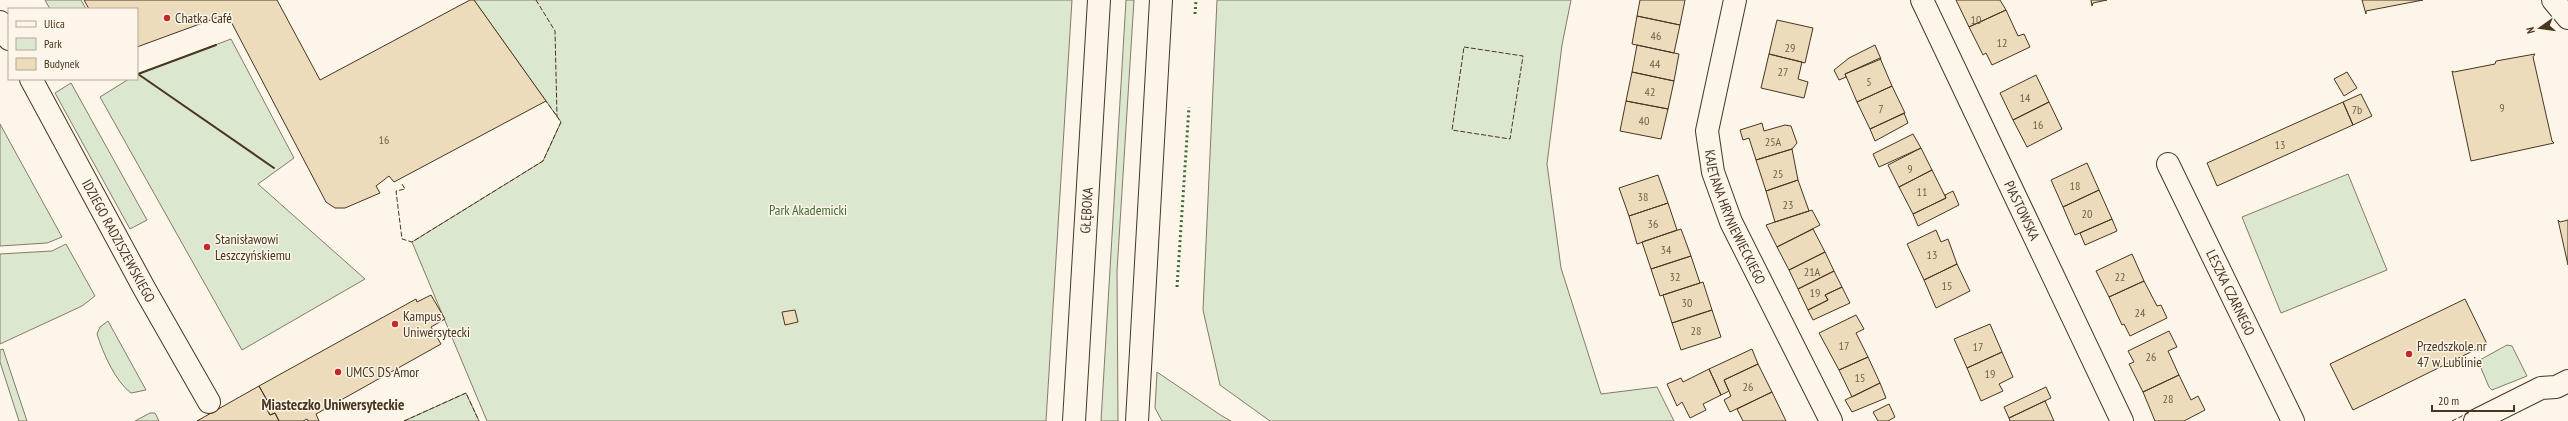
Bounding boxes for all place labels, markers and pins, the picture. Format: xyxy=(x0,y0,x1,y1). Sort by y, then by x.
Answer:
place label: Chatka Café xyxy=(175,9,232,27)
marker: Chatka Café xyxy=(162,13,172,23)
place label: Stanisławowi Leszczyńskiemu xyxy=(215,230,291,264)
marker: Stanisławowi Leszczyńskiemu xyxy=(202,242,212,252)
place label: Kampus Uniwersytecki xyxy=(403,307,470,341)
marker: Kampus Uniwersytecki xyxy=(390,319,400,329)
place label: Przedszkole nr 47 w Lublinie xyxy=(2417,337,2487,371)
marker: Przedszkole nr 47 w Lublinie xyxy=(2404,349,2414,359)
place label: UMCS DS Amor xyxy=(346,363,419,381)
marker: UMCS DS Amor xyxy=(333,367,343,377)

